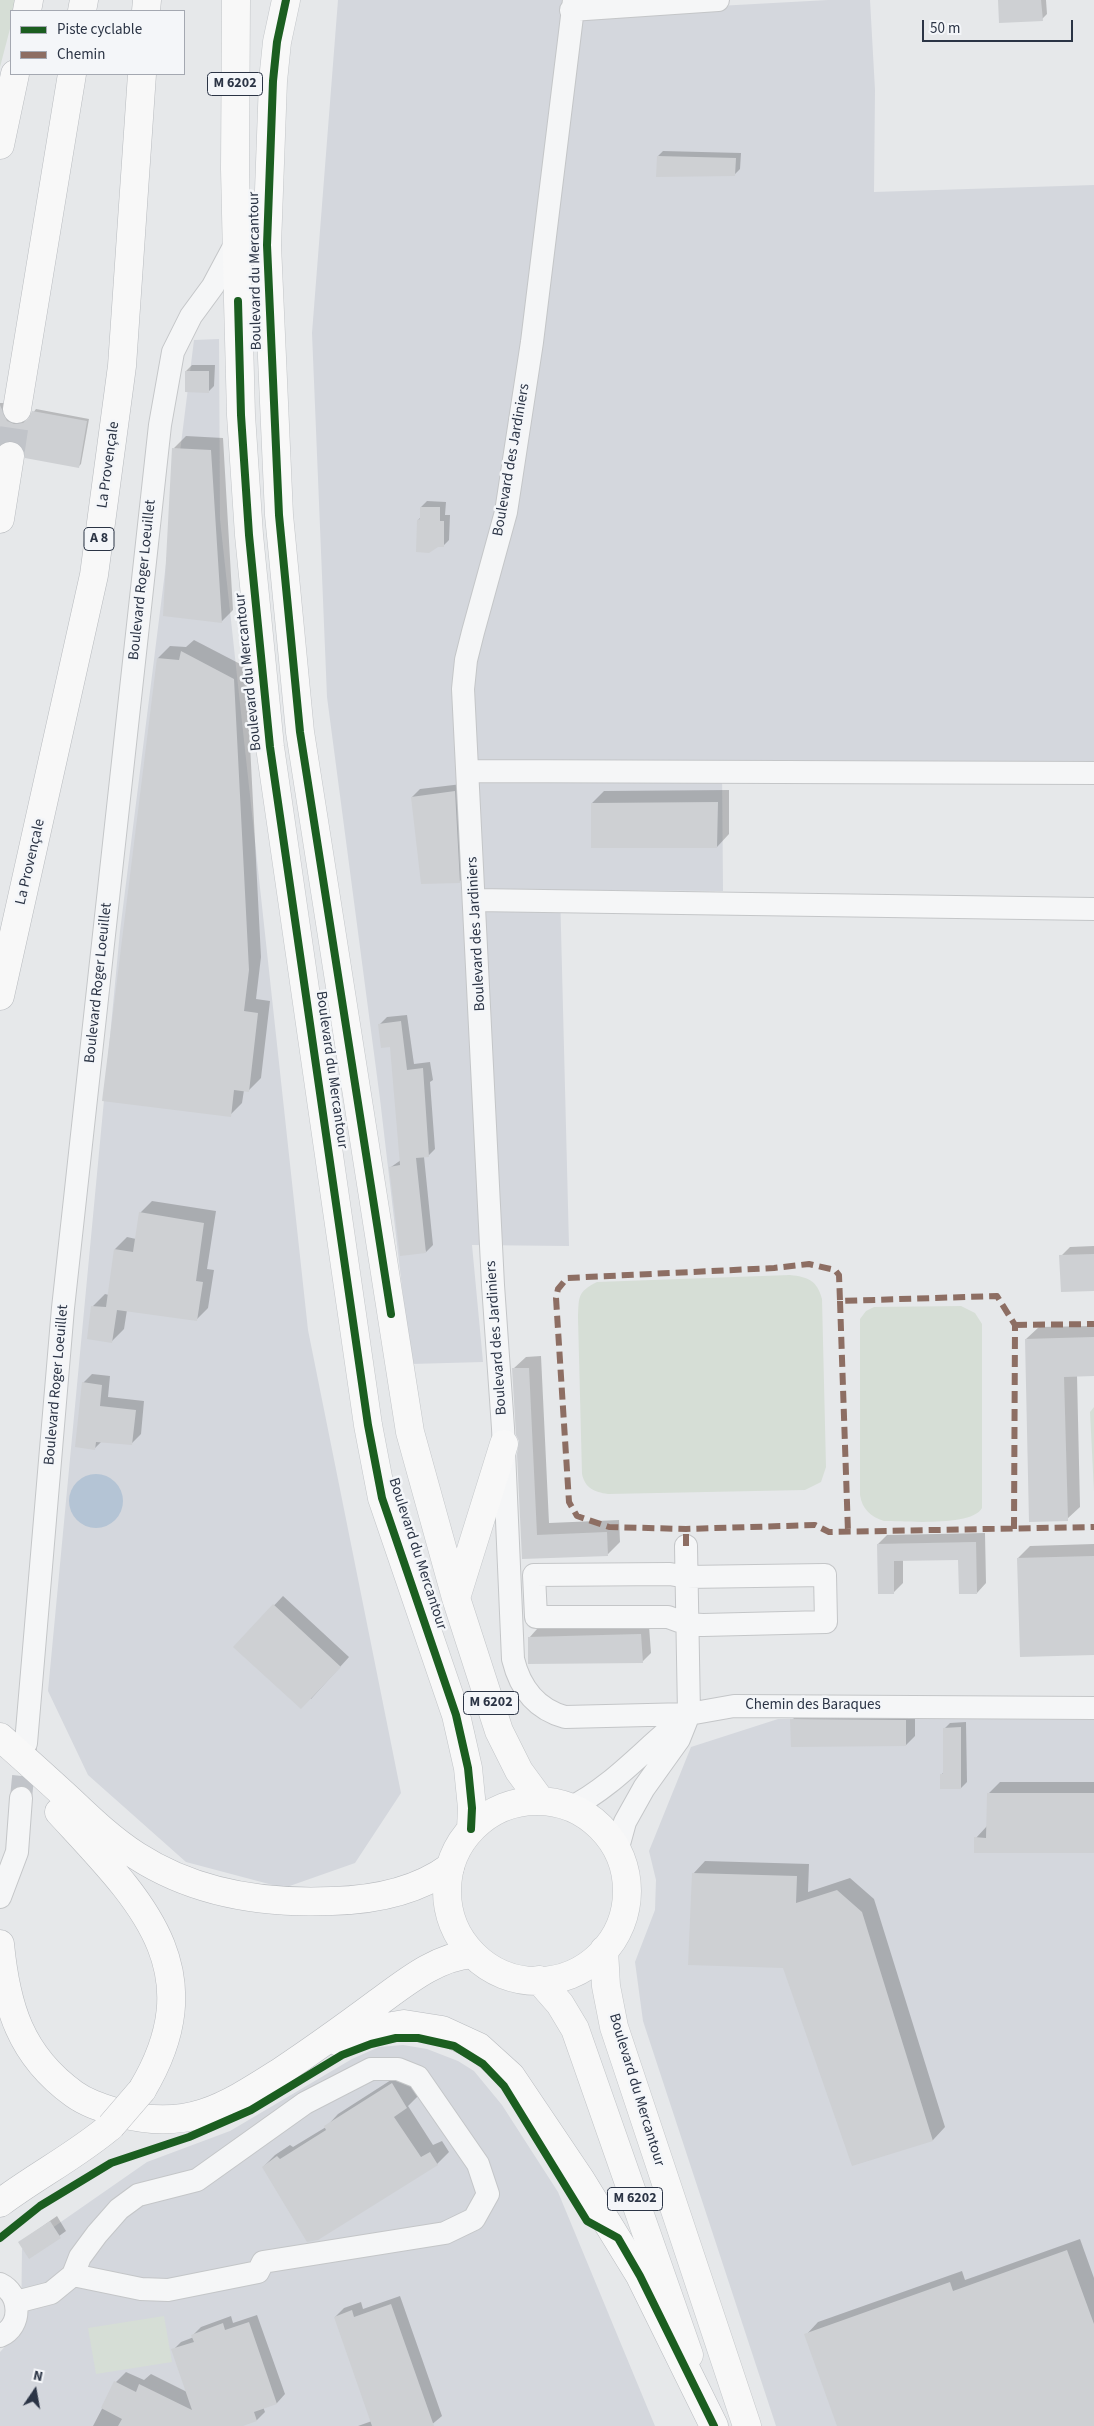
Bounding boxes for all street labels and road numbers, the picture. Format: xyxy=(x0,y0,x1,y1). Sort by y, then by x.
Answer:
road number: M 6202 xyxy=(208,72,262,96)
street label: Boulevard du Mercantour xyxy=(246,191,266,351)
street label: Boulevard des Jardiniers xyxy=(490,382,534,538)
street label: La Provençale xyxy=(94,420,124,510)
street label: Boulevard Roger Loeuillet xyxy=(126,499,160,661)
road number: A 8 xyxy=(84,528,114,550)
street label: Boulevard du Mercantour xyxy=(232,592,266,752)
street label: La Provençale xyxy=(12,817,50,907)
street label: Boulevard des Jardiniers xyxy=(464,856,490,1012)
street label: Boulevard Roger Loeuillet xyxy=(82,902,116,1064)
street label: Boulevard du Mercantour xyxy=(311,990,351,1150)
street label: Boulevard des Jardiniers xyxy=(483,1260,511,1416)
street label: Boulevard Roger Loeuillet xyxy=(41,1304,73,1466)
street label: Boulevard du Mercantour xyxy=(384,1476,450,1632)
road number: M 6202 xyxy=(464,1692,518,1715)
street label: Chemin des Baraques xyxy=(745,1697,881,1715)
street label: Boulevard du Mercantour xyxy=(604,2011,668,2169)
road number: M 6202 xyxy=(608,2188,662,2210)

